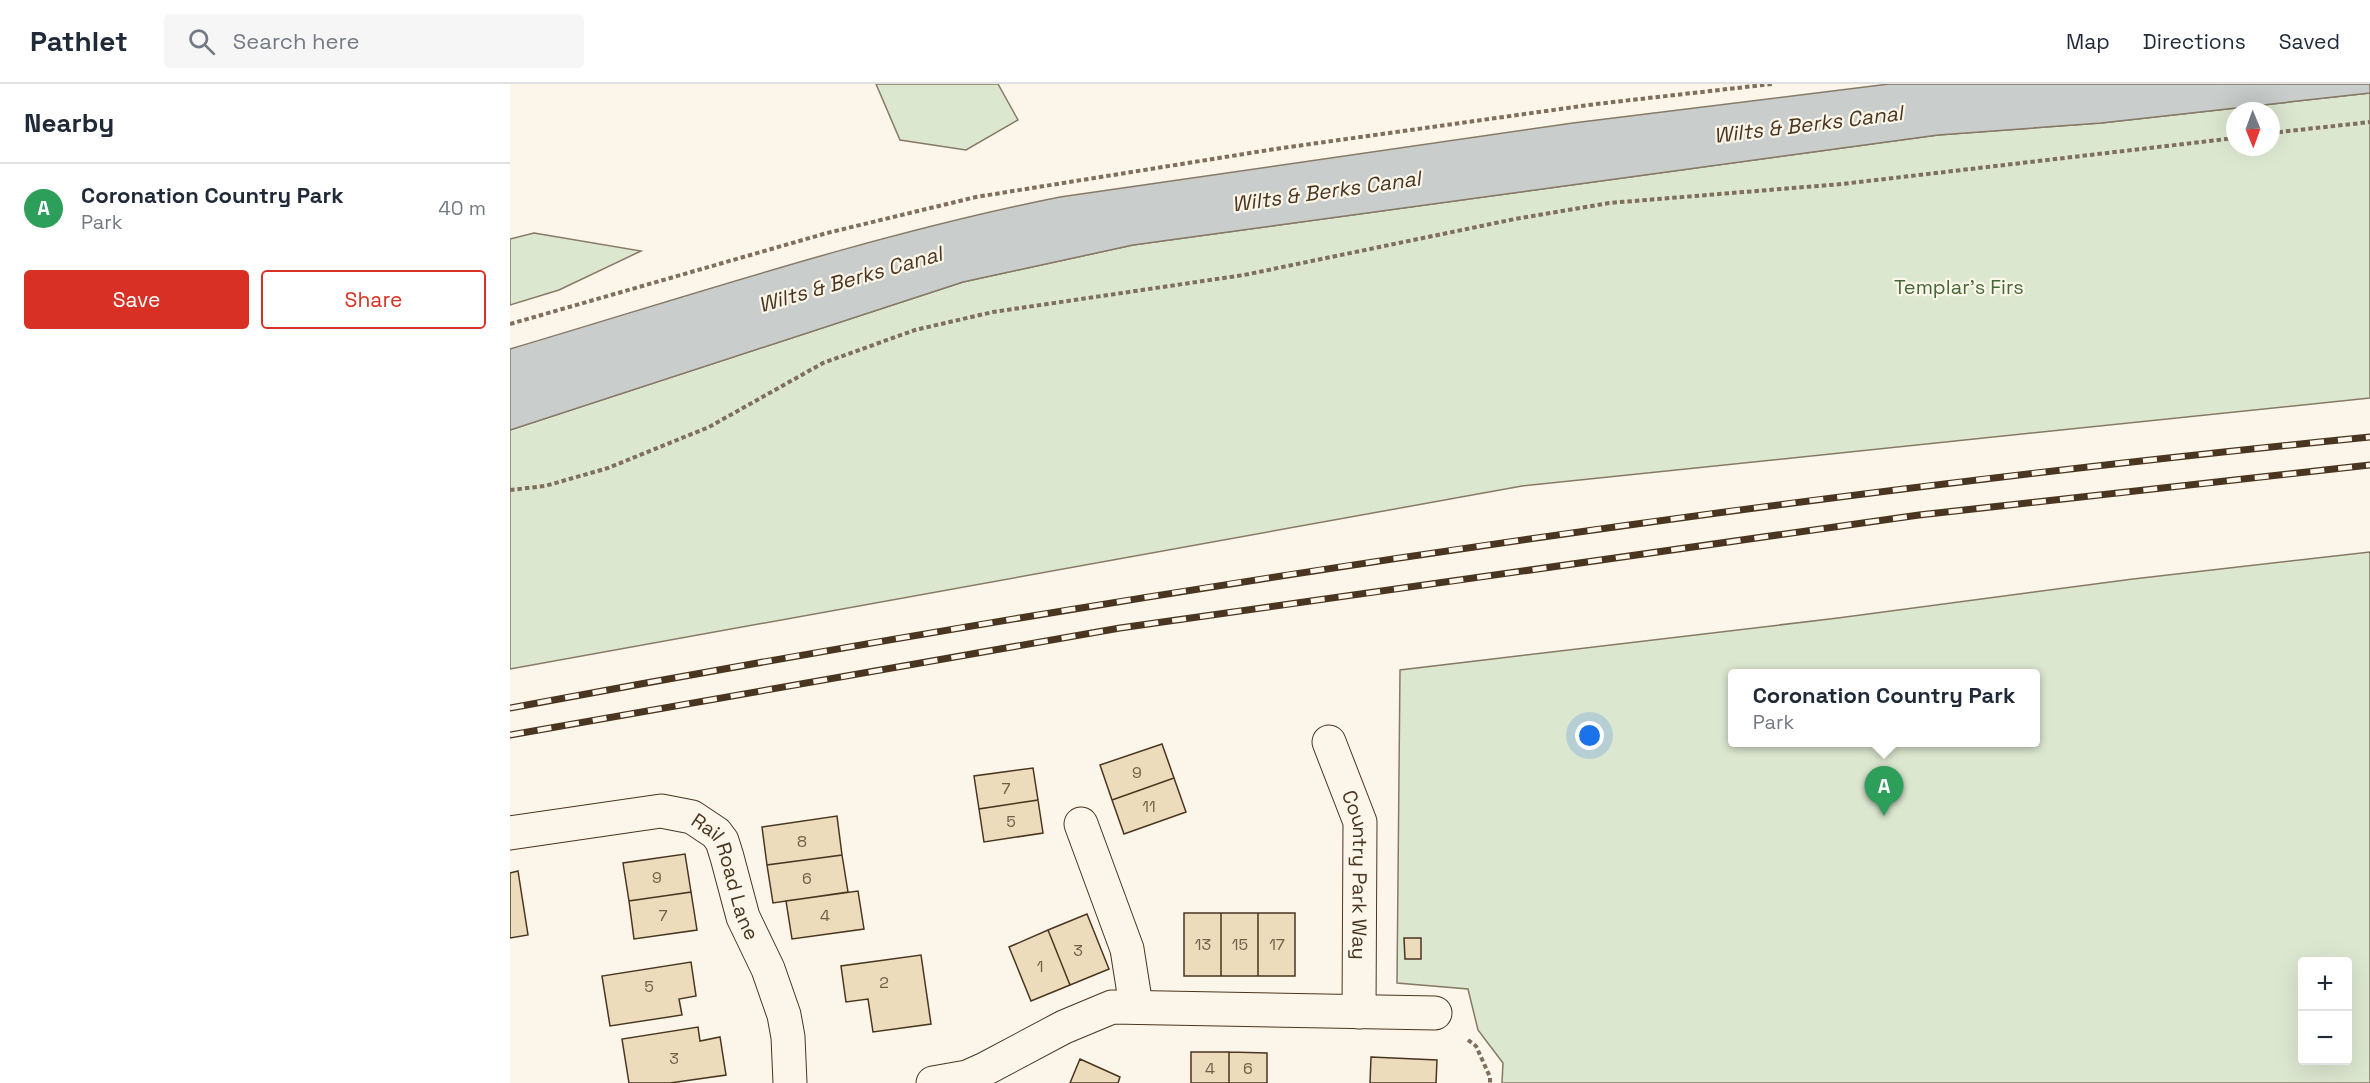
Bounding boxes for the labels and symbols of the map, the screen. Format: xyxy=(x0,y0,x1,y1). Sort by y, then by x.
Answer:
water label: Wilts & Berks Canal xyxy=(1712,99,1907,149)
north arrow xyxy=(2226,102,2280,156)
water label: Wilts & Berks Canal xyxy=(1230,164,1425,218)
water label: Wilts & Berks Canal xyxy=(755,239,948,318)
park label: Templar's Firs xyxy=(1894,274,2024,300)
your location xyxy=(1575,721,1604,750)
house number: 9 xyxy=(1132,762,1142,783)
pin: A xyxy=(1864,766,1904,816)
house number: 7 xyxy=(1001,778,1011,799)
street label: Country Park Way xyxy=(1336,786,1374,960)
house number: 11 xyxy=(1142,796,1156,817)
street label: Rail Road Lane xyxy=(686,807,765,944)
house number: 5 xyxy=(1006,811,1016,832)
house number: 8 xyxy=(797,831,807,852)
house number: 9 xyxy=(652,867,662,888)
house number: 6 xyxy=(802,868,812,889)
house number: 7 xyxy=(658,905,668,926)
house number: 4 xyxy=(820,905,830,926)
house number: 13 xyxy=(1195,934,1211,955)
house number: 15 xyxy=(1232,934,1248,955)
house number: 17 xyxy=(1269,934,1285,955)
house number: 3 xyxy=(1073,940,1083,961)
house number: 1 xyxy=(1037,956,1043,977)
house number: 2 xyxy=(879,972,889,993)
house number: 5 xyxy=(644,976,654,997)
house number: 3 xyxy=(669,1048,679,1069)
house number: 4 xyxy=(1205,1058,1215,1079)
house number: 6 xyxy=(1243,1058,1253,1079)

